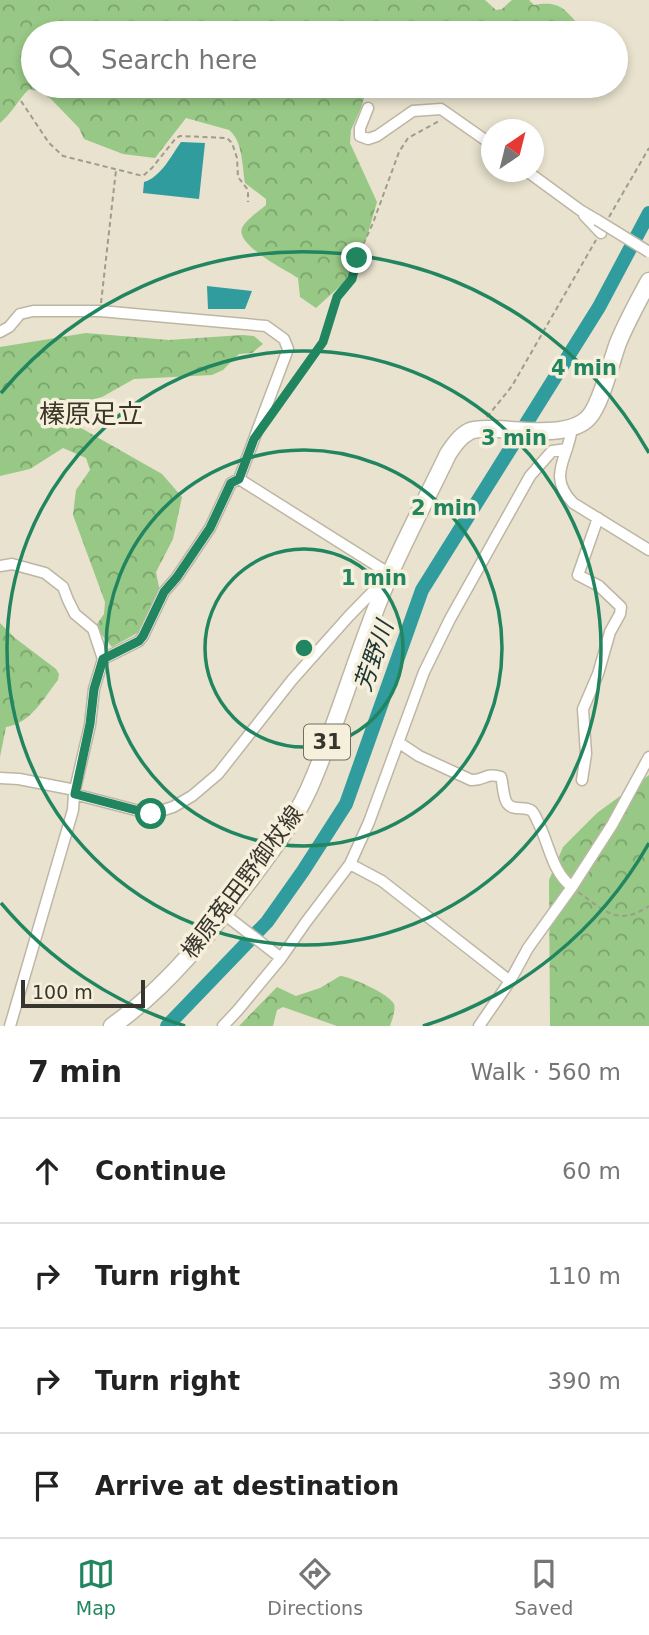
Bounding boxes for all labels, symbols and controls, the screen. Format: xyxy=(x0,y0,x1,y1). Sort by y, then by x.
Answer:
search box xyxy=(21,21,628,98)
icon: search xyxy=(45,41,83,79)
text: Search here xyxy=(101,45,257,75)
north arrow xyxy=(481,119,544,182)
route end xyxy=(341,242,372,273)
text: 4 min xyxy=(551,356,617,380)
district label: 榛原足立 xyxy=(39,399,143,429)
text: 3 min xyxy=(481,426,547,450)
text: 2 min xyxy=(411,496,477,520)
text: 1 min xyxy=(341,566,407,590)
water label: 芳野川 xyxy=(349,615,400,695)
centre of rings xyxy=(292,636,316,660)
road number: 31 xyxy=(304,724,350,760)
route start xyxy=(135,798,166,829)
street label: 榛原菟田野御杖線 xyxy=(176,801,308,963)
scale bar xyxy=(21,977,145,1009)
text: 100 m xyxy=(32,981,93,1003)
text: 7 min xyxy=(28,1054,122,1089)
text: Walk · 560 m xyxy=(470,1059,621,1085)
icon: ahead xyxy=(28,1152,66,1190)
text: Continue xyxy=(95,1156,226,1186)
text: 60 m xyxy=(562,1158,621,1184)
icon: right xyxy=(28,1257,66,1295)
text: Turn right xyxy=(95,1261,240,1291)
text: 110 m xyxy=(547,1263,621,1289)
icon: right xyxy=(28,1362,66,1400)
text: Turn right xyxy=(95,1366,240,1396)
text: 390 m xyxy=(547,1368,621,1394)
icon: arrive xyxy=(28,1467,66,1505)
text: Arrive at destination xyxy=(95,1471,399,1501)
tab: Map xyxy=(76,1555,116,1619)
tab: Directions xyxy=(267,1555,363,1619)
tab: Saved xyxy=(515,1555,573,1619)

